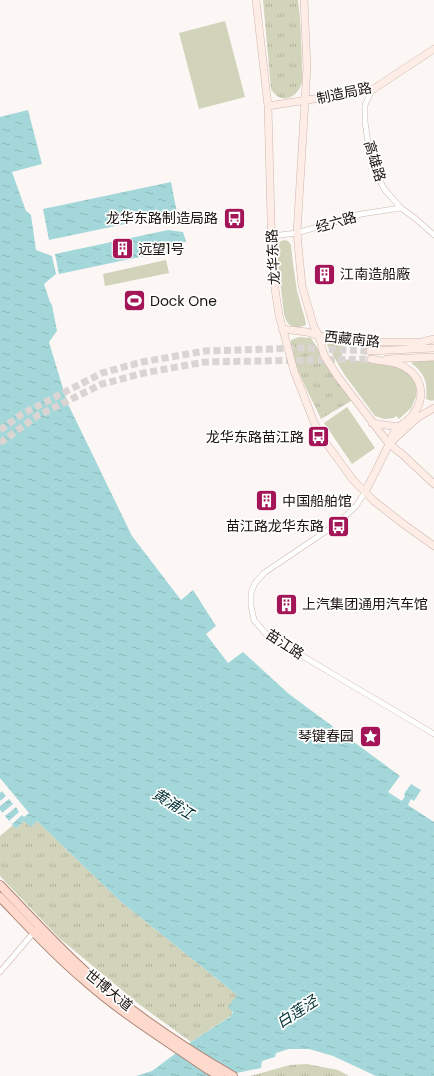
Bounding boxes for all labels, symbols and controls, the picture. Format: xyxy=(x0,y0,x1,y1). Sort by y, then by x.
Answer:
street label: 制造局路 xyxy=(315,77,373,109)
street label: 高雄路 xyxy=(359,138,391,184)
bus stop icon: 龙华东路制造局路 xyxy=(221,205,247,231)
street label: 经六路 xyxy=(313,207,359,237)
place label: 龙华东路制造局路 xyxy=(106,208,218,228)
street label: 龙华东路 xyxy=(262,229,284,285)
building icon: 远望1号 xyxy=(110,236,136,262)
place label: 远望1号 xyxy=(138,239,184,259)
building icon: 江南造船廠 xyxy=(312,261,338,287)
place label: 江南造船廠 xyxy=(340,264,410,284)
sports icon: Dock One xyxy=(121,288,147,314)
place label: Dock One xyxy=(150,291,217,311)
street label: 西藏南路 xyxy=(323,326,381,352)
bus stop icon: 龙华东路苗江路 xyxy=(306,424,332,450)
place label: 龙华东路苗江路 xyxy=(206,427,304,447)
building icon: 中国船舶馆 xyxy=(253,488,279,514)
place label: 中国船舶馆 xyxy=(282,491,352,511)
bus stop icon: 苗江路龙华东路 xyxy=(326,513,352,539)
place label: 苗江路龙华东路 xyxy=(226,516,324,536)
building icon: 上汽集团通用汽车馆 xyxy=(274,591,300,617)
place label: 上汽集团通用汽车馆 xyxy=(302,594,428,614)
street label: 苗江路 xyxy=(262,624,308,664)
place icon: 琴键春园 xyxy=(357,723,383,749)
place label: 琴键春园 xyxy=(298,726,354,746)
water label: 黄浦江 xyxy=(149,783,200,825)
street label: 世博大道 xyxy=(81,965,137,1015)
water label: 白莲泾 xyxy=(272,989,323,1033)

